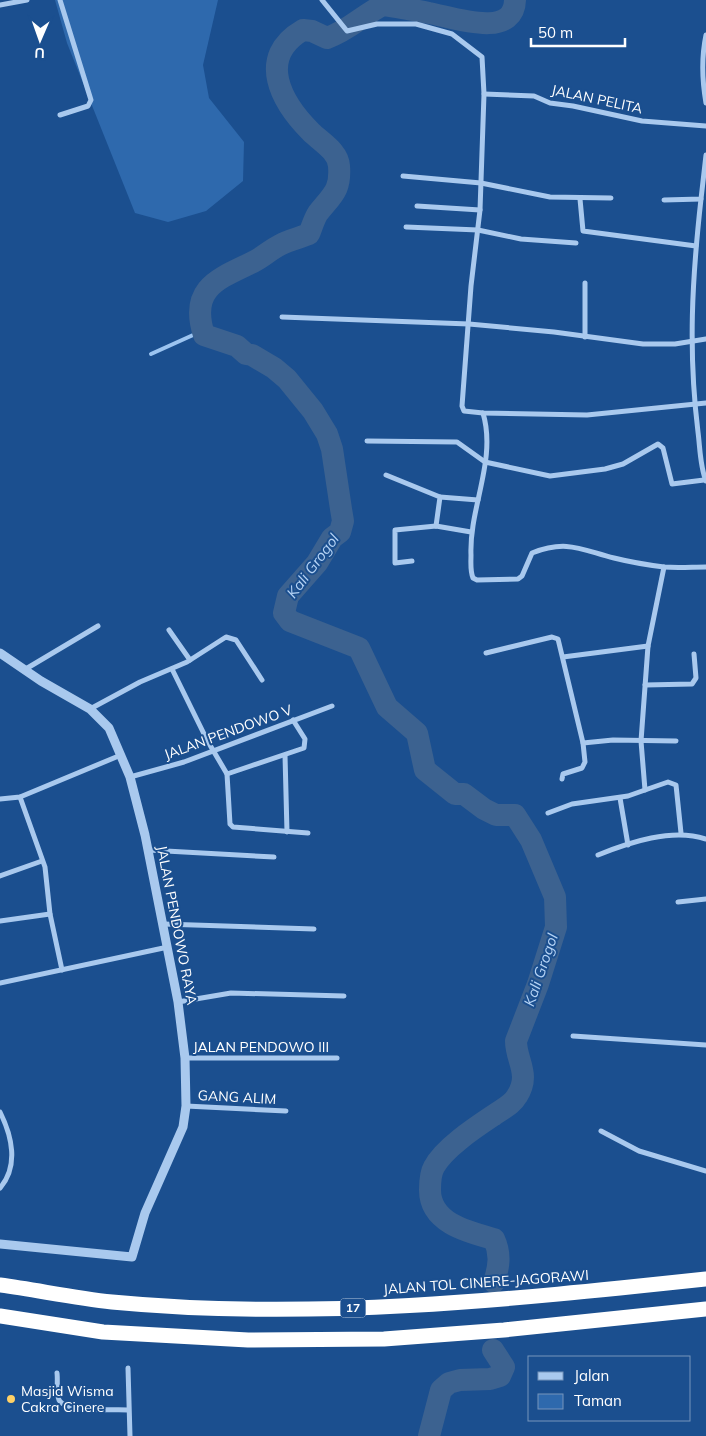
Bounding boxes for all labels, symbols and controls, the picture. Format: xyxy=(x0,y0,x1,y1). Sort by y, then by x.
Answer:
north arrow xyxy=(15,15,65,65)
scale bar xyxy=(531,15,625,47)
text: 50 m xyxy=(538,23,573,42)
text: U xyxy=(34,44,45,62)
street label: JALAN PELITA xyxy=(550,81,645,118)
water label: Kali Grogol xyxy=(282,529,343,602)
street label: JALAN PENDOWO V xyxy=(161,700,295,764)
street label: JALAN PENDOWO RAYA xyxy=(153,844,201,1007)
water label: Kali Grogol xyxy=(519,931,562,1009)
street label: JALAN PENDOWO III xyxy=(193,1038,329,1056)
street label: GANG ALIM xyxy=(197,1086,277,1108)
street label: JALAN TOL CINERE-JAGORAWI xyxy=(383,1266,589,1298)
road number: 17 xyxy=(340,1299,366,1318)
legend xyxy=(528,1356,691,1421)
text: Jalan xyxy=(574,1366,609,1385)
place label: Masjid Wisma Cakra Cinere xyxy=(21,1382,114,1416)
text: Taman xyxy=(574,1391,622,1410)
marker: Masjid Wisma Cakra Cinere xyxy=(5,1393,17,1405)

